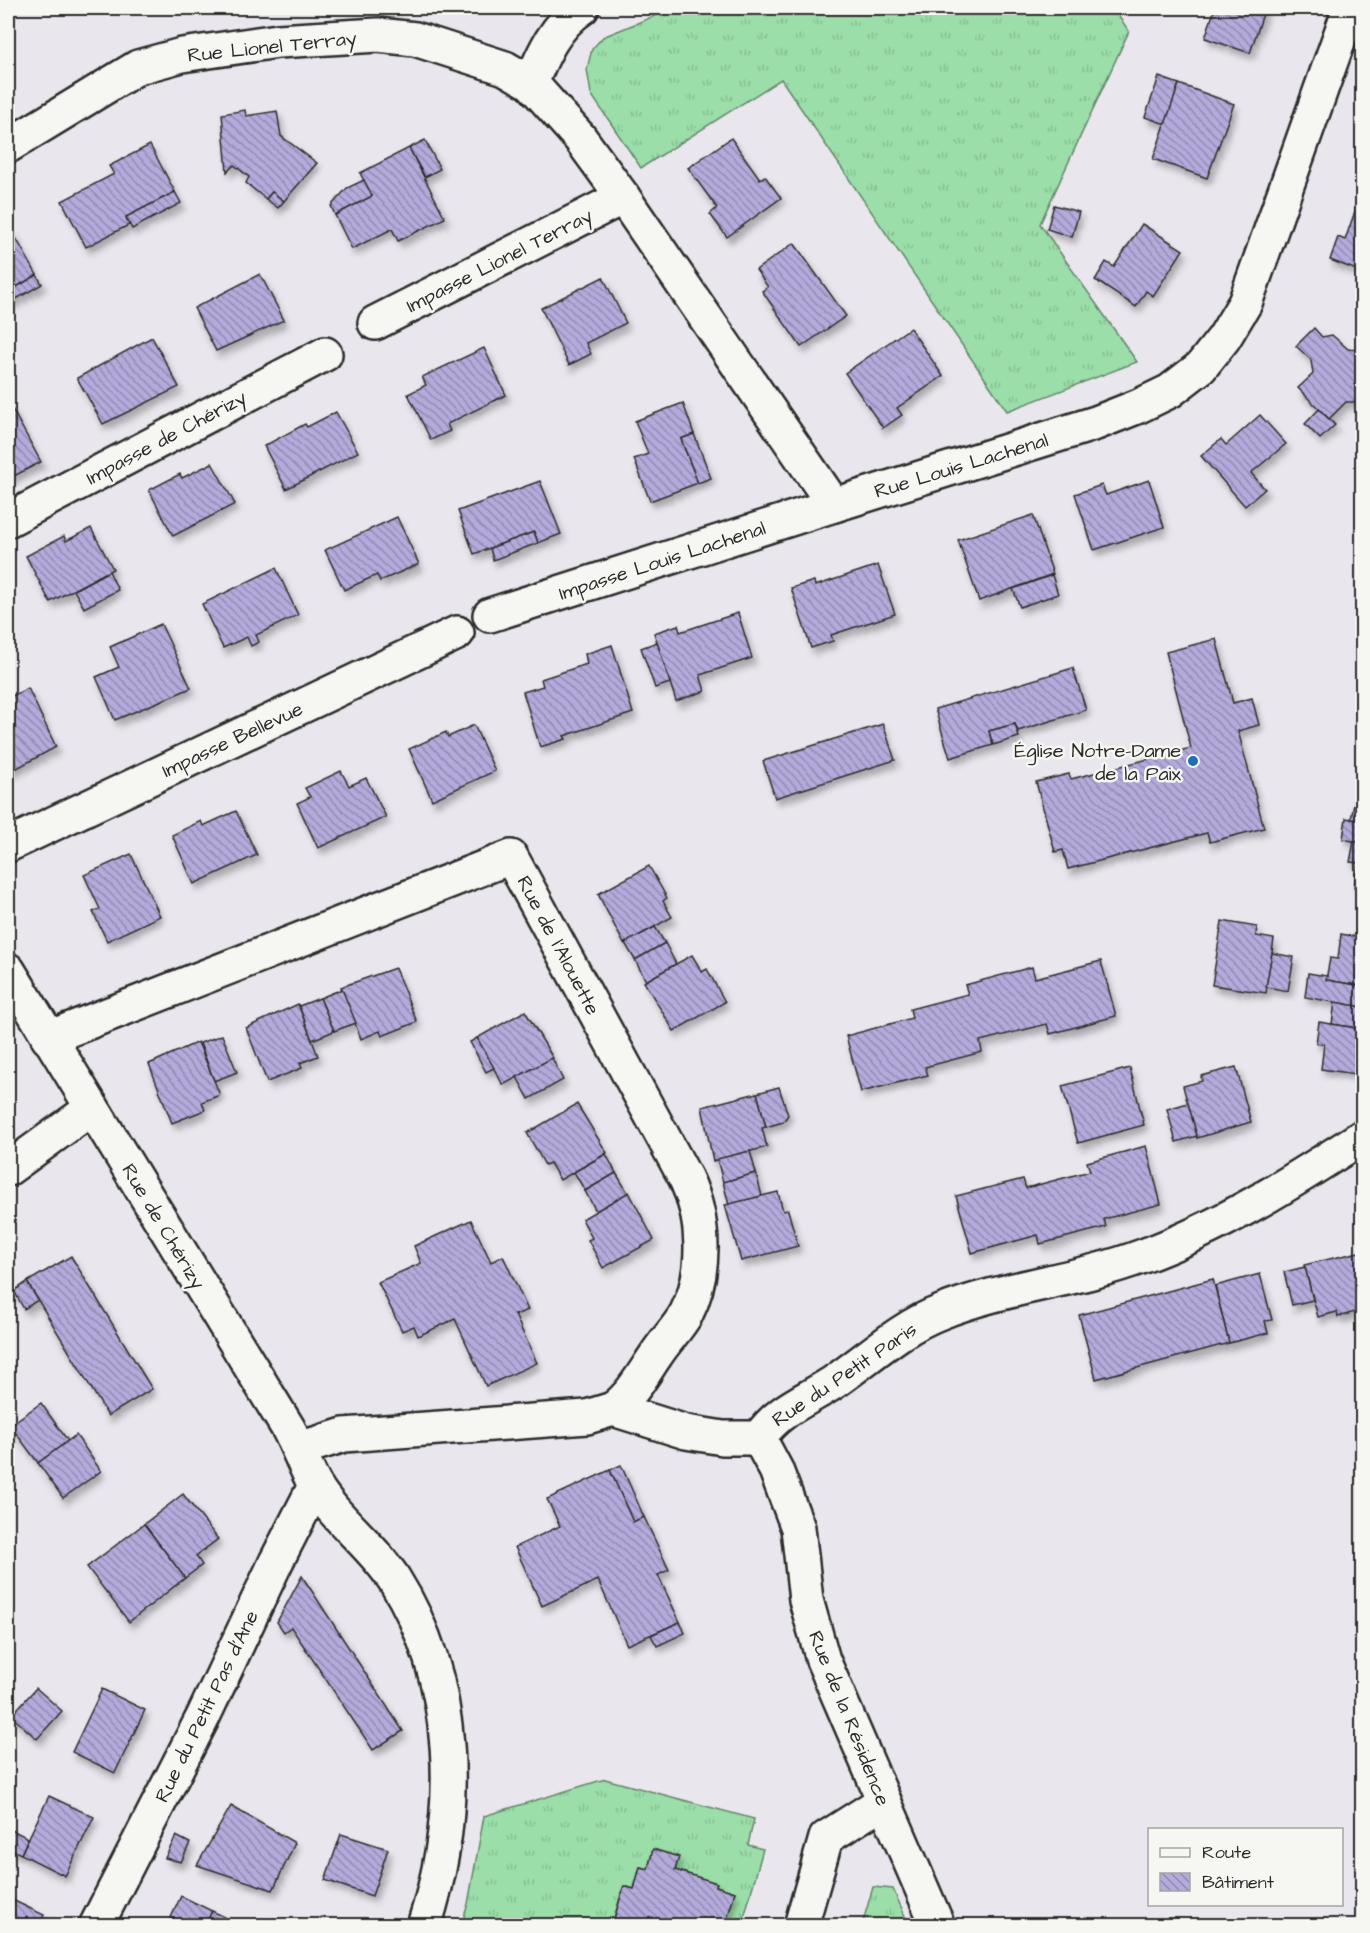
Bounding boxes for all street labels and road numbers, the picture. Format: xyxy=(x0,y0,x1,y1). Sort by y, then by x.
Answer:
street label: Rue Lionel Terray xyxy=(186,24,358,71)
street label: Impasse Lionel Terray xyxy=(402,202,598,321)
street label: Impasse de Chérizy xyxy=(81,384,252,493)
street label: Rue Louis Lachenal xyxy=(871,426,1052,506)
street label: Impasse Louis Lachenal xyxy=(555,514,769,608)
street label: Impasse Bellevue xyxy=(157,695,308,785)
street label: Rue de l'Alouette xyxy=(510,871,607,1020)
street label: Rue de Chérizy xyxy=(114,1158,212,1295)
street label: Rue du Petit Paris xyxy=(766,1316,923,1434)
street label: Rue du Petit Pas d'Ane xyxy=(148,1606,266,1807)
street label: Rue de la Résidence xyxy=(801,1627,897,1810)

